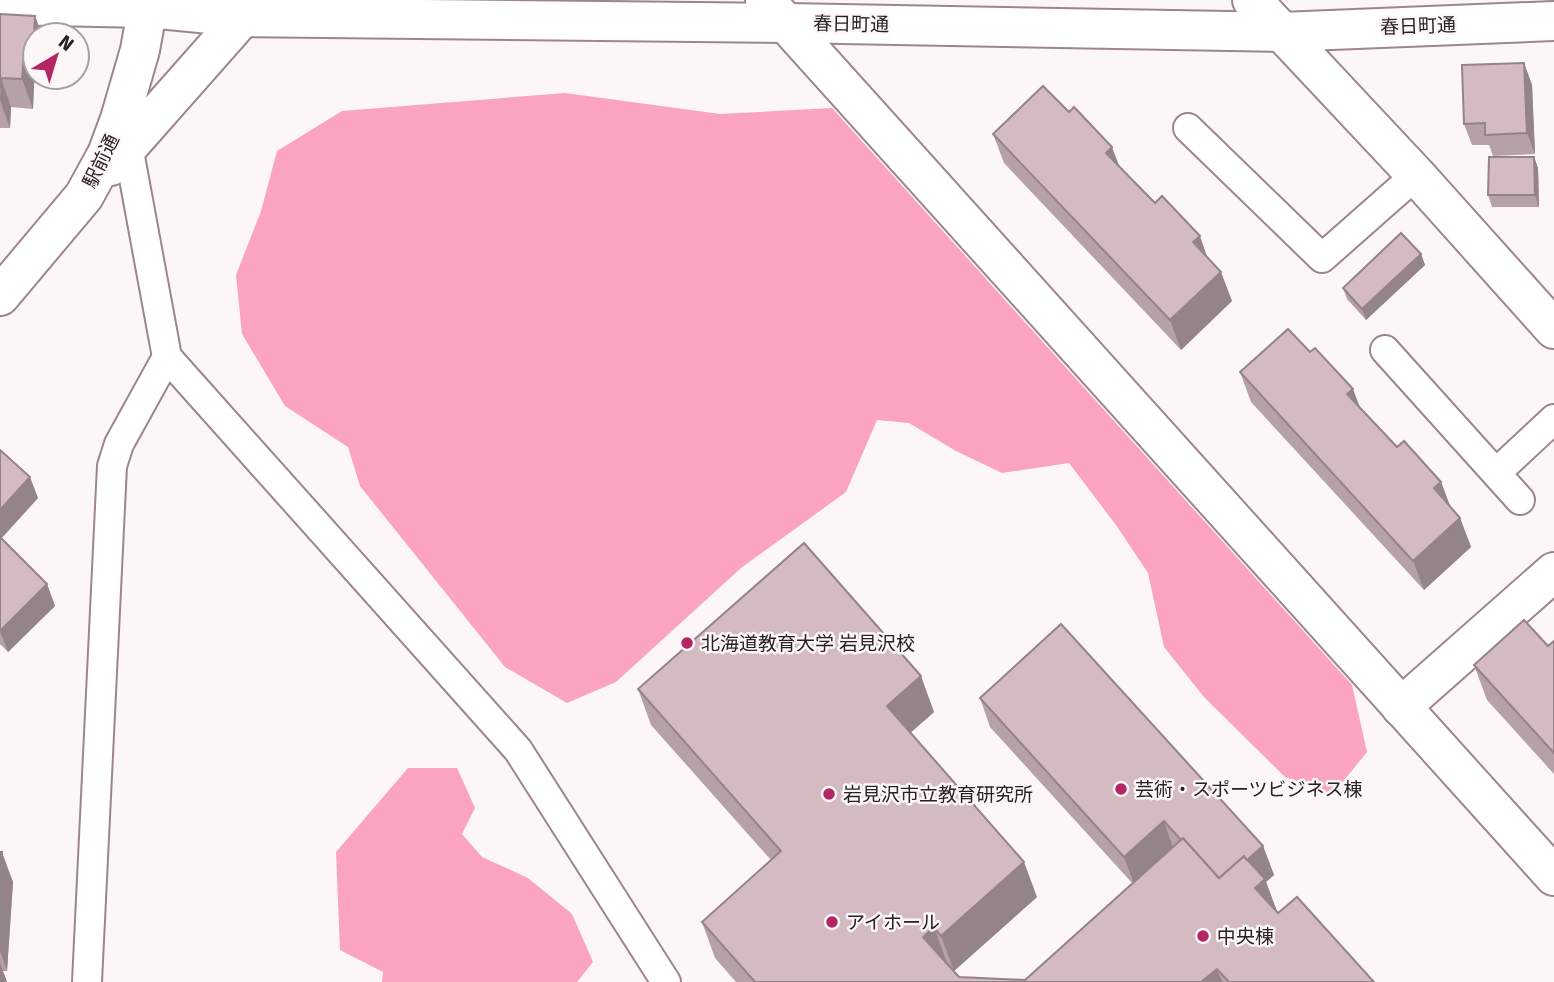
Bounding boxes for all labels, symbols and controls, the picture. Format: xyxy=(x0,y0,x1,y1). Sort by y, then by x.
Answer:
street label: 春日町通 xyxy=(813,12,889,36)
street label: 春日町通 xyxy=(1380,13,1456,39)
north arrow xyxy=(21,21,91,91)
text: N xyxy=(54,30,78,56)
street label: 駅前通 xyxy=(78,130,124,192)
place label: 北海道教育大学 岩見沢校 xyxy=(701,632,915,655)
marker: 北海道教育大学 岩見沢校 xyxy=(679,635,695,651)
place label: 芸術・スポーツビジネス棟 xyxy=(1135,778,1363,801)
marker: 芸術・スポーツビジネス棟 xyxy=(1113,781,1129,797)
place label: 岩見沢市立教育研究所 xyxy=(843,783,1033,806)
marker: 岩見沢市立教育研究所 xyxy=(821,786,837,802)
place label: アイホール xyxy=(846,911,940,934)
marker: アイホール xyxy=(824,914,840,930)
place label: 中央棟 xyxy=(1217,925,1274,948)
marker: 中央棟 xyxy=(1195,928,1211,944)

